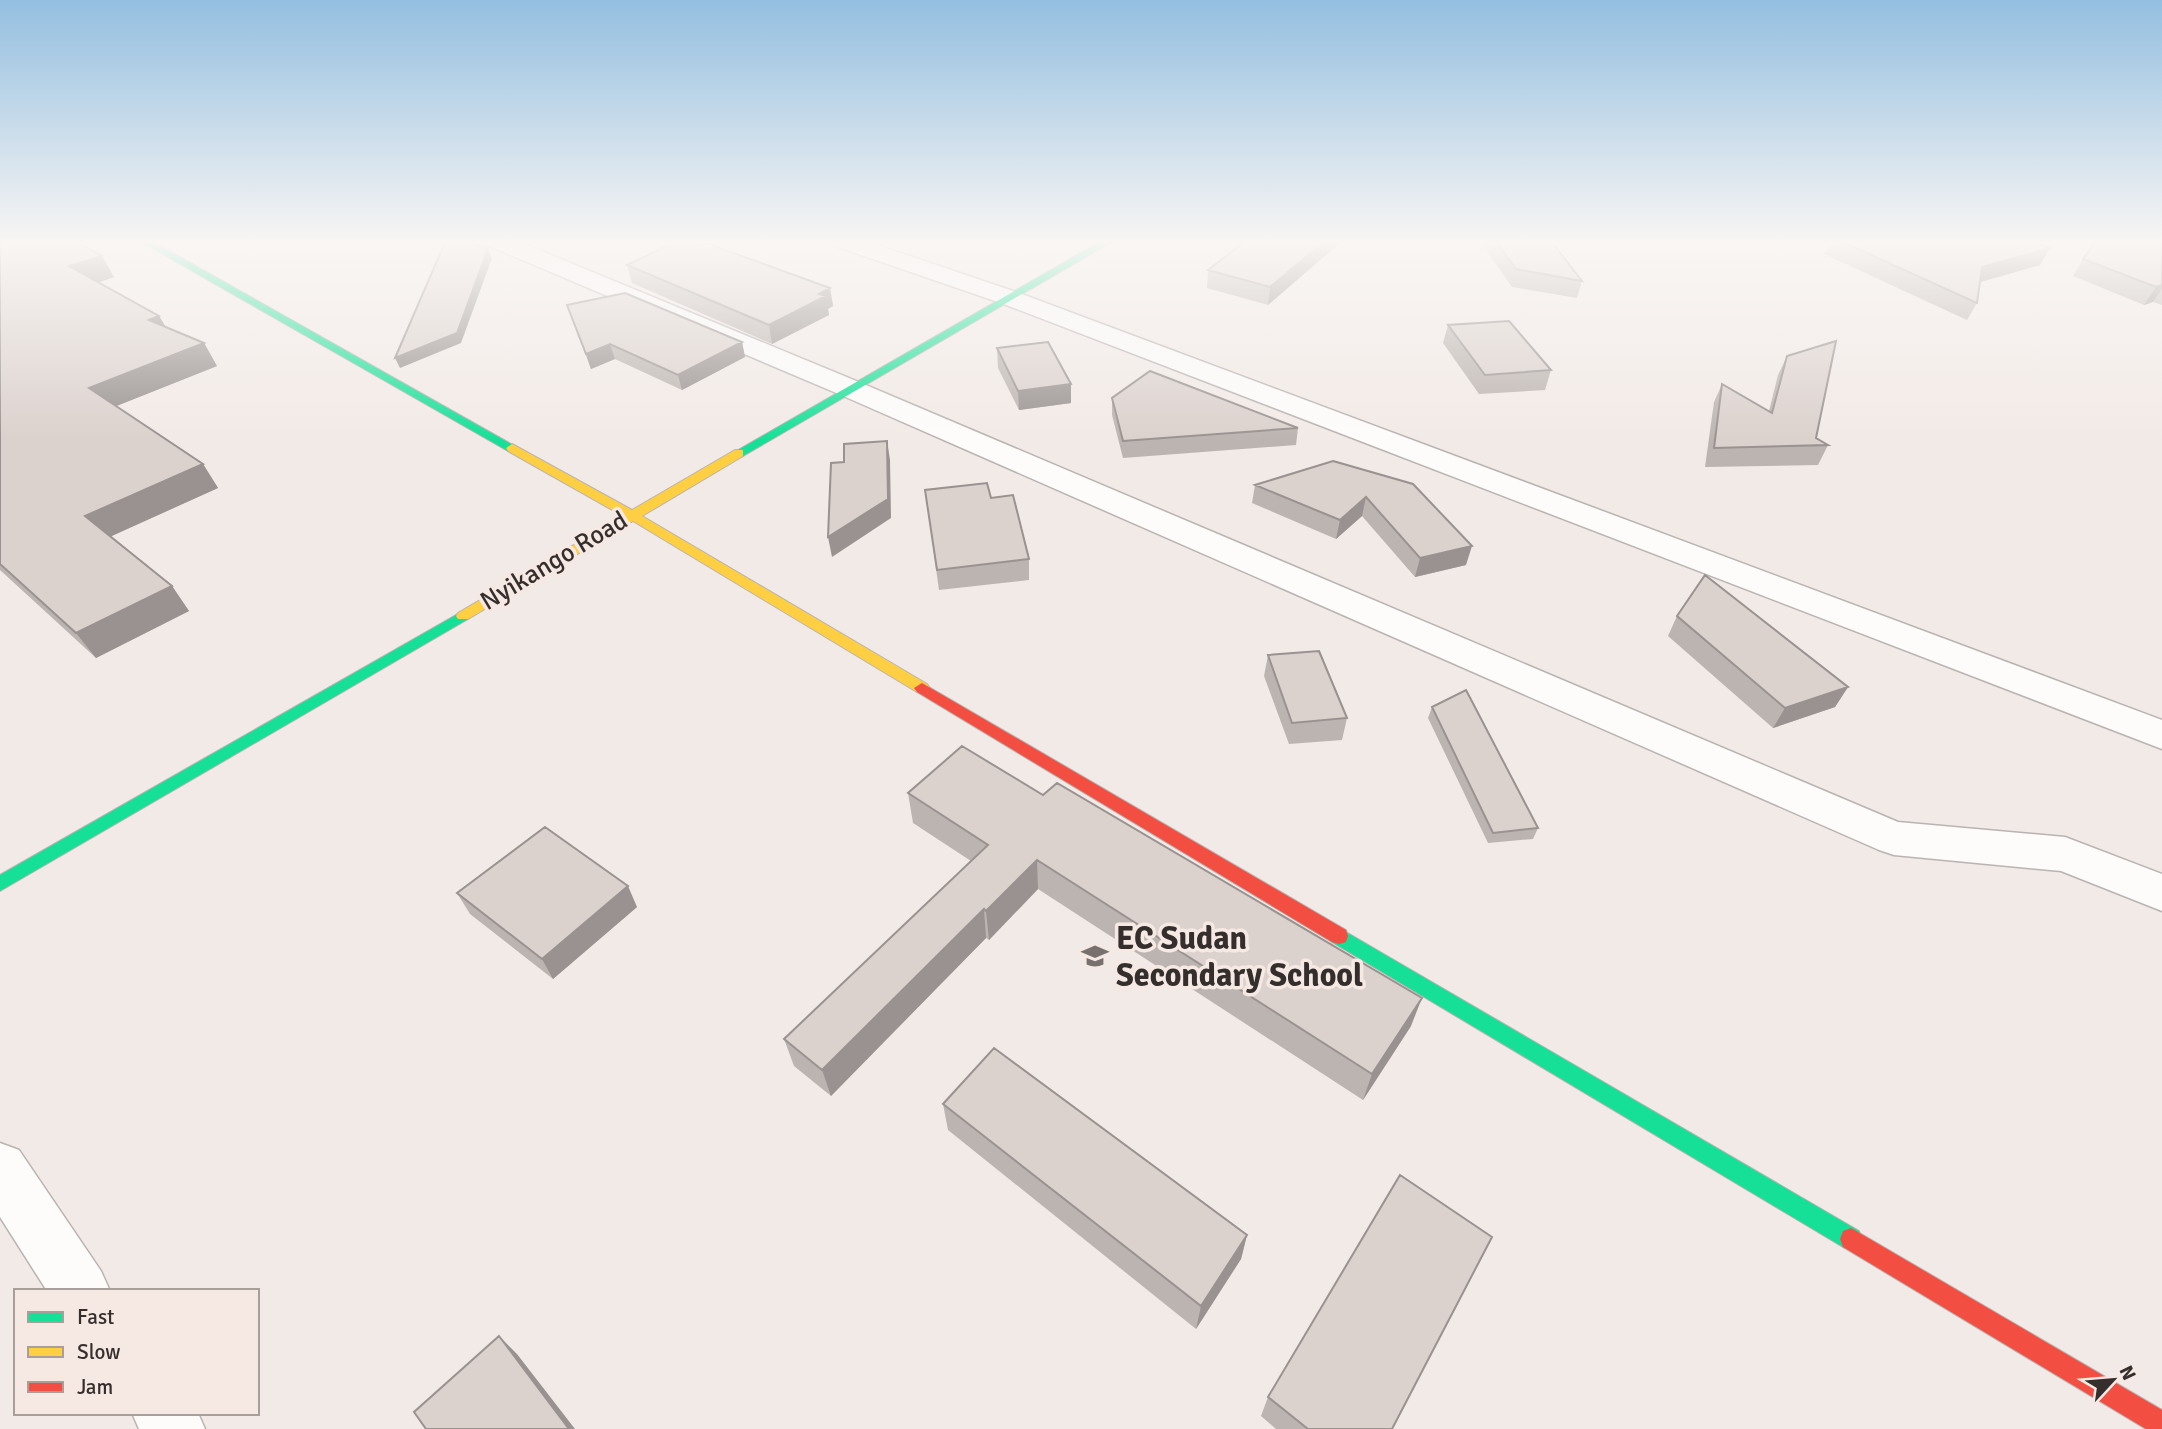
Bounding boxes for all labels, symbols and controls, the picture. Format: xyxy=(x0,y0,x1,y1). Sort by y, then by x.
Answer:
street label: Nyikango Road xyxy=(475,505,633,617)
place label: EC Sudan Secondary School xyxy=(1116,919,1363,995)
school or university icon: EC Sudan Secondary School xyxy=(1080,941,1110,971)
legend xyxy=(14,1289,259,1415)
text: Fast xyxy=(77,1304,114,1330)
text: Slow xyxy=(77,1339,121,1365)
north arrow xyxy=(2078,1345,2148,1415)
text: N xyxy=(2114,1362,2141,1384)
text: Jam xyxy=(77,1374,113,1400)

